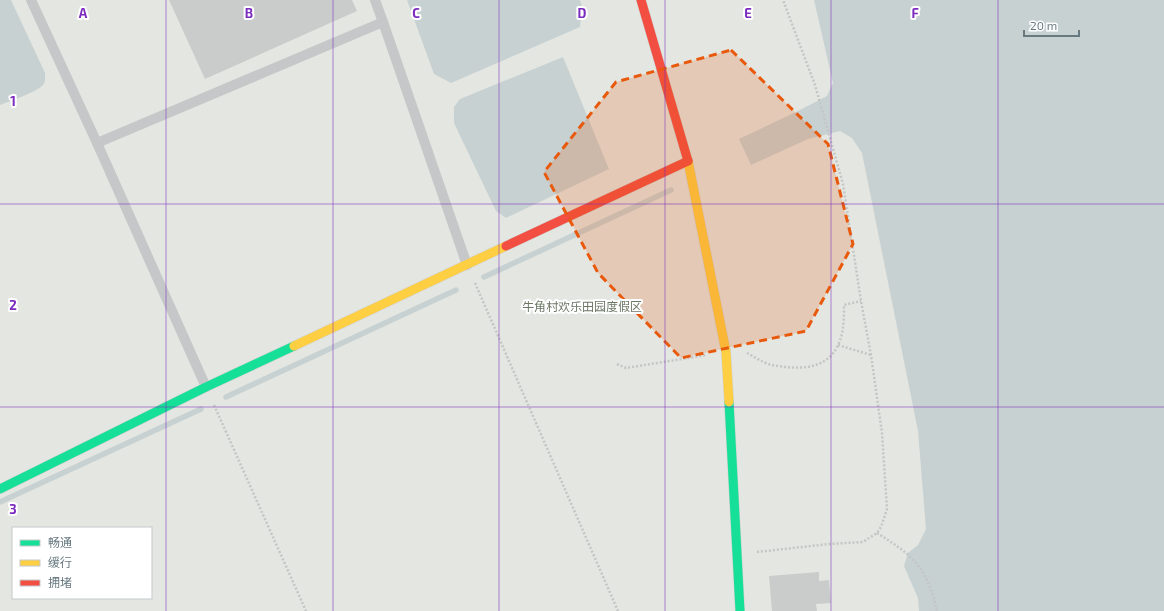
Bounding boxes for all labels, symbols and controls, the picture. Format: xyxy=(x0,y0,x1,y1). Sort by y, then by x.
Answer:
text: A xyxy=(79,5,88,21)
text: B xyxy=(245,5,253,21)
text: C xyxy=(412,5,420,21)
text: D xyxy=(578,5,587,21)
text: E xyxy=(744,5,752,21)
text: F xyxy=(911,5,919,21)
scale bar xyxy=(1024,12,1079,38)
text: 20 m xyxy=(1030,18,1057,32)
text: 1 xyxy=(10,93,16,109)
text: 2 xyxy=(9,297,17,313)
park label: 牛角村欢乐田园度假区 xyxy=(522,299,642,313)
text: 3 xyxy=(9,501,17,517)
legend xyxy=(12,527,152,599)
text: 畅通 xyxy=(48,535,72,549)
text: 缓行 xyxy=(48,555,72,569)
text: 拥堵 xyxy=(48,575,72,589)

